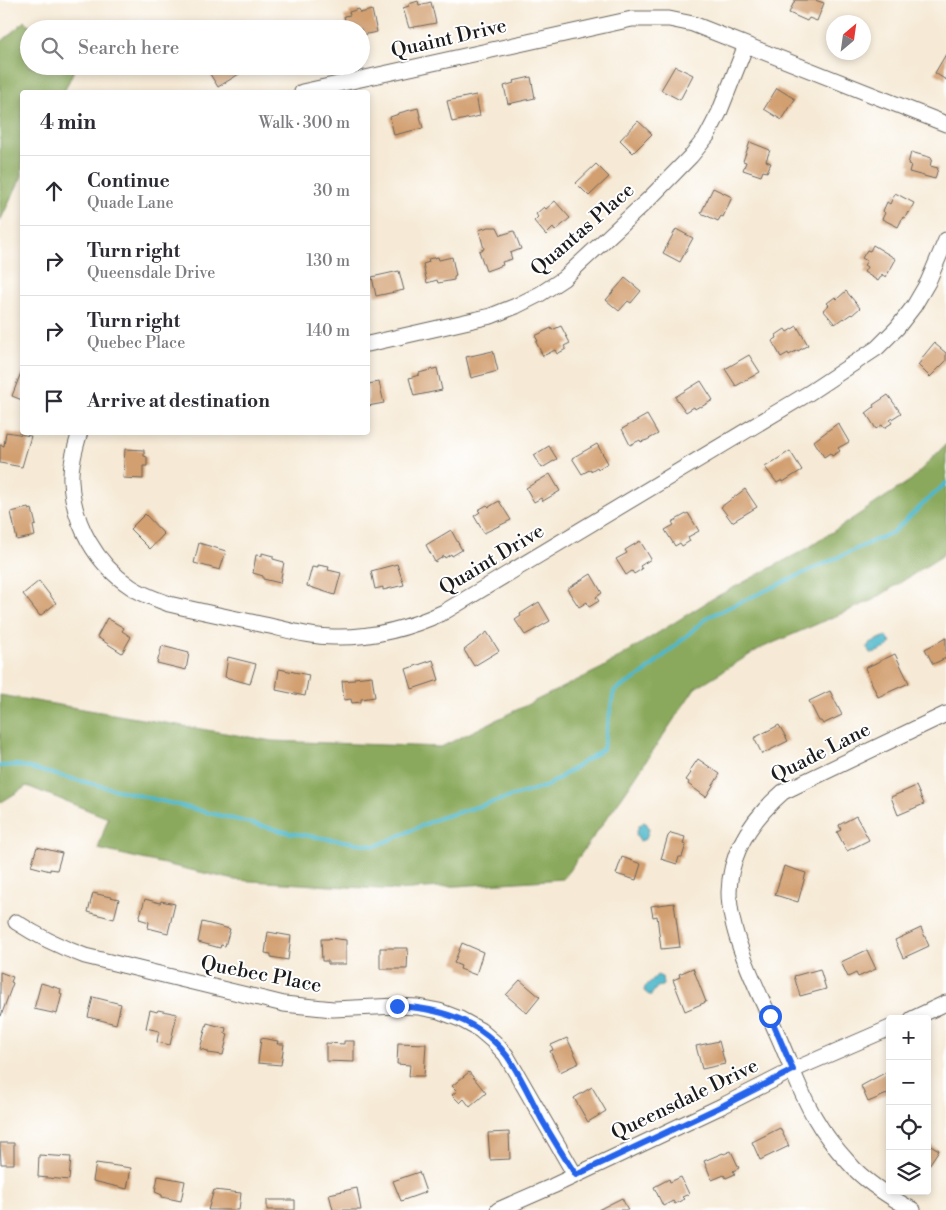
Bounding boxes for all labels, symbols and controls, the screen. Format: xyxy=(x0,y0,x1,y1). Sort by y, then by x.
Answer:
street label: Quaint Drive xyxy=(389,14,509,64)
north arrow xyxy=(826,15,871,60)
search box xyxy=(20,20,370,75)
icon: search xyxy=(38,34,66,62)
text: Search here xyxy=(78,36,179,60)
text: 4 min xyxy=(40,110,96,136)
text: Walk · 300 m xyxy=(259,113,350,133)
text: Continue xyxy=(87,169,170,193)
icon: ahead xyxy=(40,177,68,205)
street label: Quantas Place xyxy=(526,178,640,282)
text: 30 m xyxy=(313,181,350,201)
text: Quade Lane xyxy=(87,193,174,213)
text: Turn right xyxy=(87,239,180,263)
icon: right xyxy=(40,247,68,275)
text: 130 m xyxy=(306,251,350,271)
text: Queensdale Drive xyxy=(87,263,215,283)
text: Turn right xyxy=(87,309,180,333)
icon: right xyxy=(40,317,68,345)
text: 140 m xyxy=(306,321,350,341)
text: Quebec Place xyxy=(87,333,185,353)
icon: arrive xyxy=(40,387,68,415)
text: Arrive at destination xyxy=(87,389,270,413)
street label: Quaint Drive xyxy=(435,519,549,601)
street label: Quade Lane xyxy=(767,717,875,789)
street label: Quebec Place xyxy=(198,951,324,999)
route end xyxy=(386,995,409,1018)
route start xyxy=(759,1005,782,1028)
map controls xyxy=(886,1015,931,1195)
button: + xyxy=(886,1015,931,1060)
street label: Queensdale Drive xyxy=(607,1054,763,1146)
button: − xyxy=(886,1060,931,1105)
button: locate xyxy=(886,1105,931,1150)
button: layers xyxy=(886,1150,931,1195)

